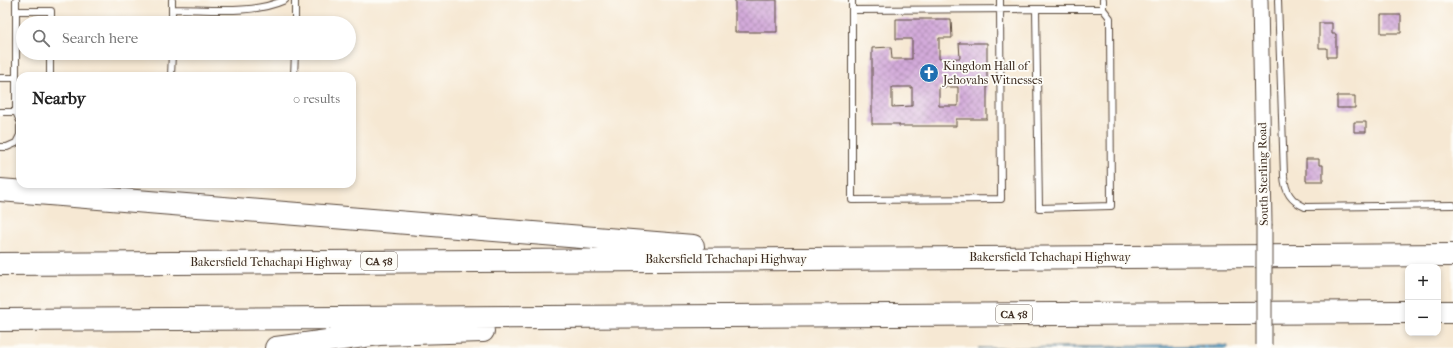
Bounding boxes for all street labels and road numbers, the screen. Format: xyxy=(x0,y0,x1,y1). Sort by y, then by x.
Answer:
street label: South Sterling Road xyxy=(1255,122,1271,226)
street label: Bakersfield Tehachapi Highway xyxy=(969,250,1131,264)
road number: CA 58 xyxy=(361,252,397,270)
street label: Bakersfield Tehachapi Highway xyxy=(645,252,807,266)
street label: Bakersfield Tehachapi Highway xyxy=(190,255,352,269)
road number: CA 58 xyxy=(996,305,1032,323)

